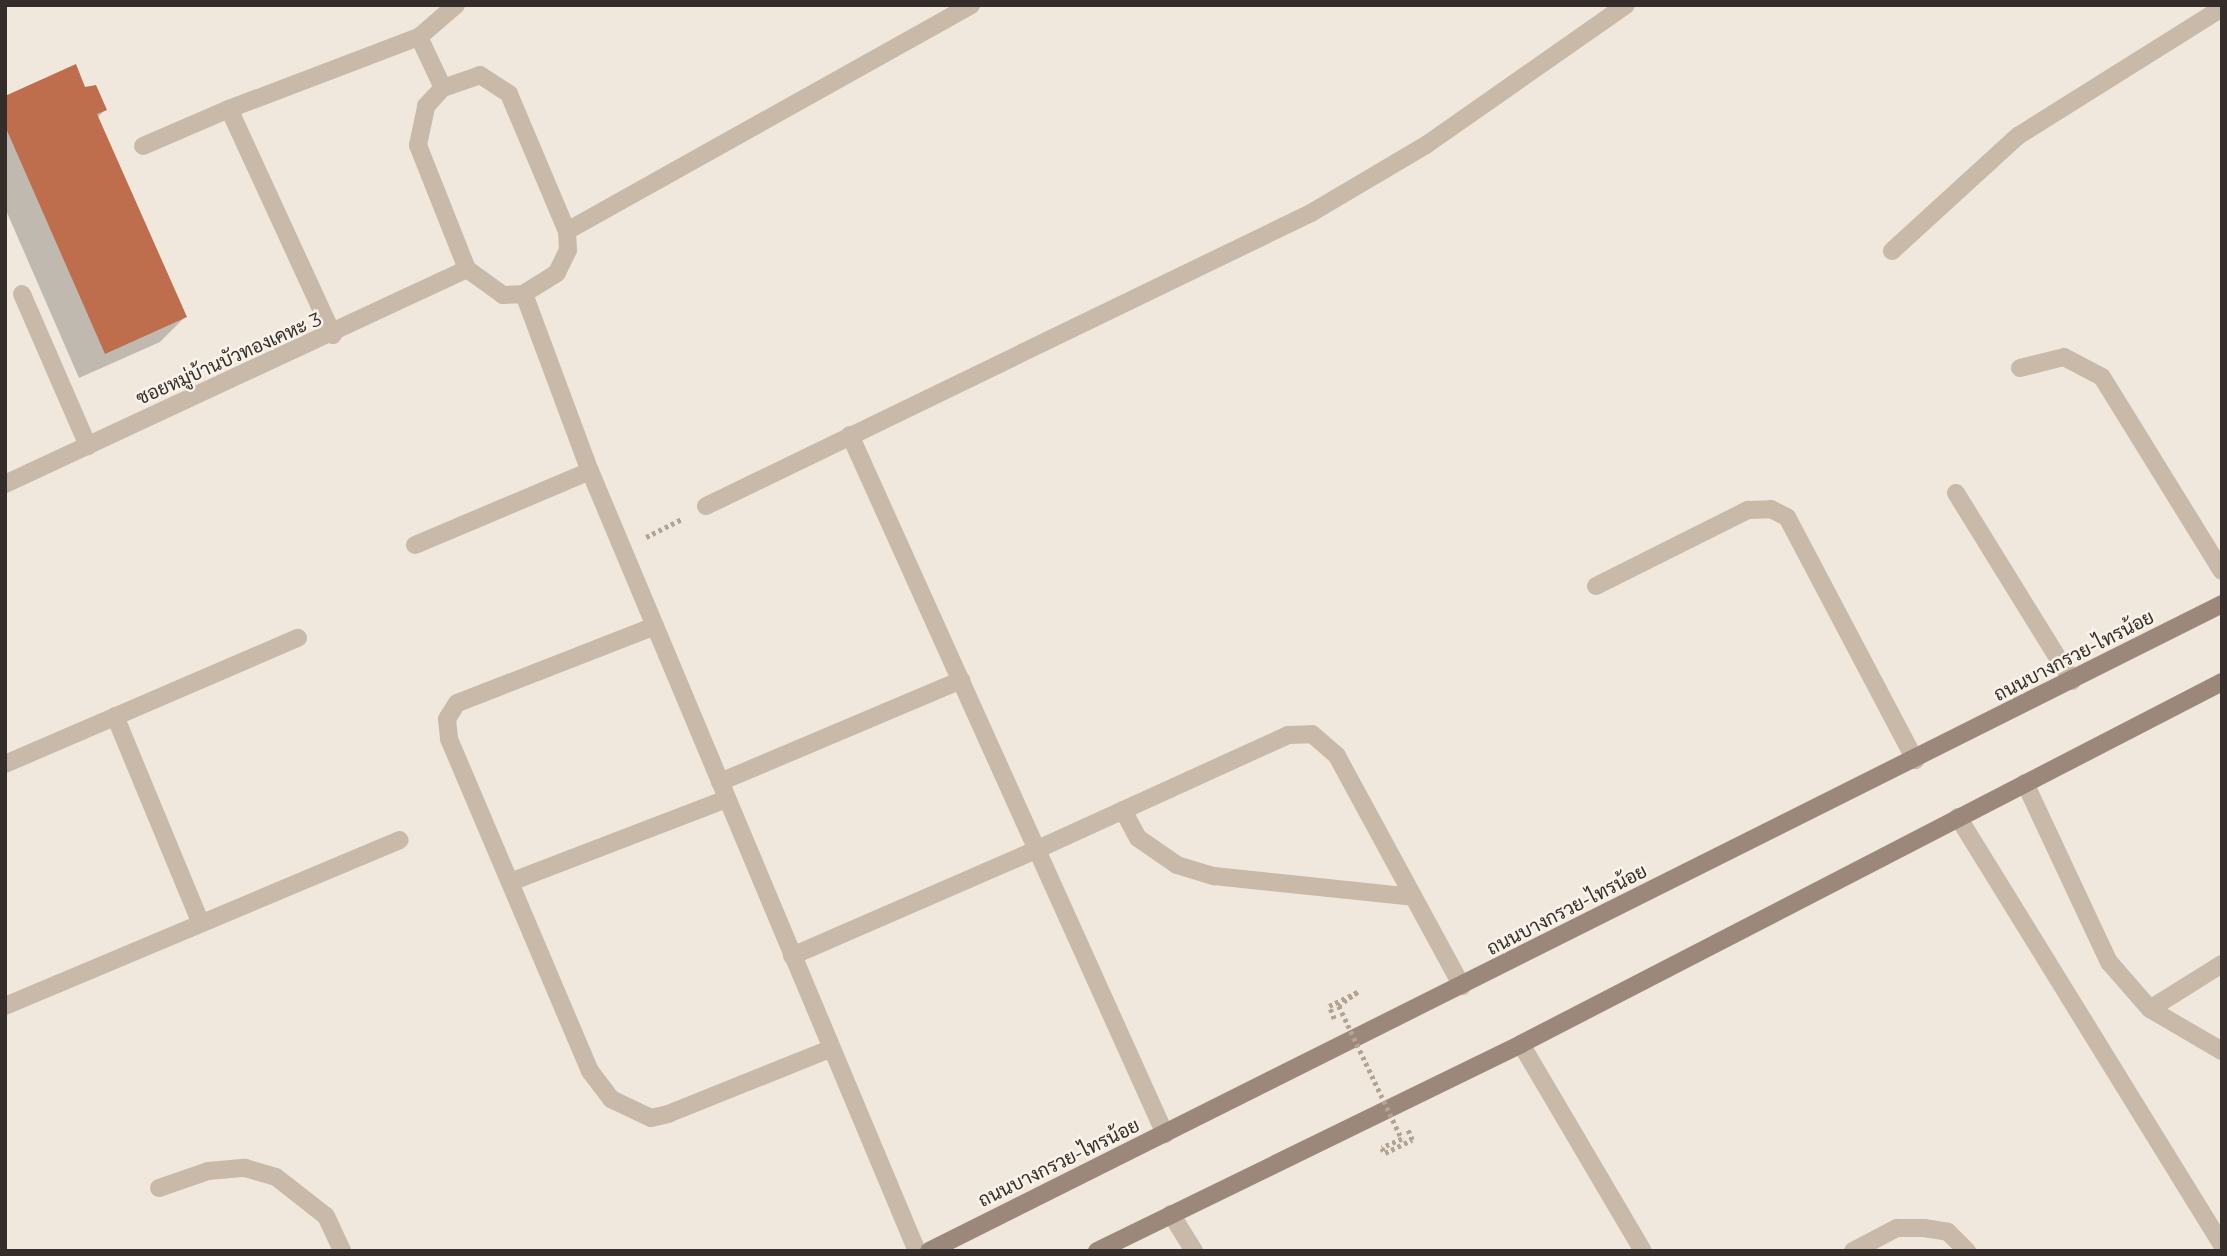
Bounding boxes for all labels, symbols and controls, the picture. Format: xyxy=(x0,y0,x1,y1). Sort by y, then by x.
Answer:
street label: ซอยหมู่บ้านบัวทองเคหะ 3 xyxy=(133,308,325,410)
street label: ถนนบางกรวย-ไทรน้อย xyxy=(1990,606,2158,706)
street label: ถนนบางกรวย-ไทรน้อย xyxy=(1483,860,1651,960)
street label: ถนนบางกรวย-ไทรน้อย xyxy=(975,1114,1143,1212)

